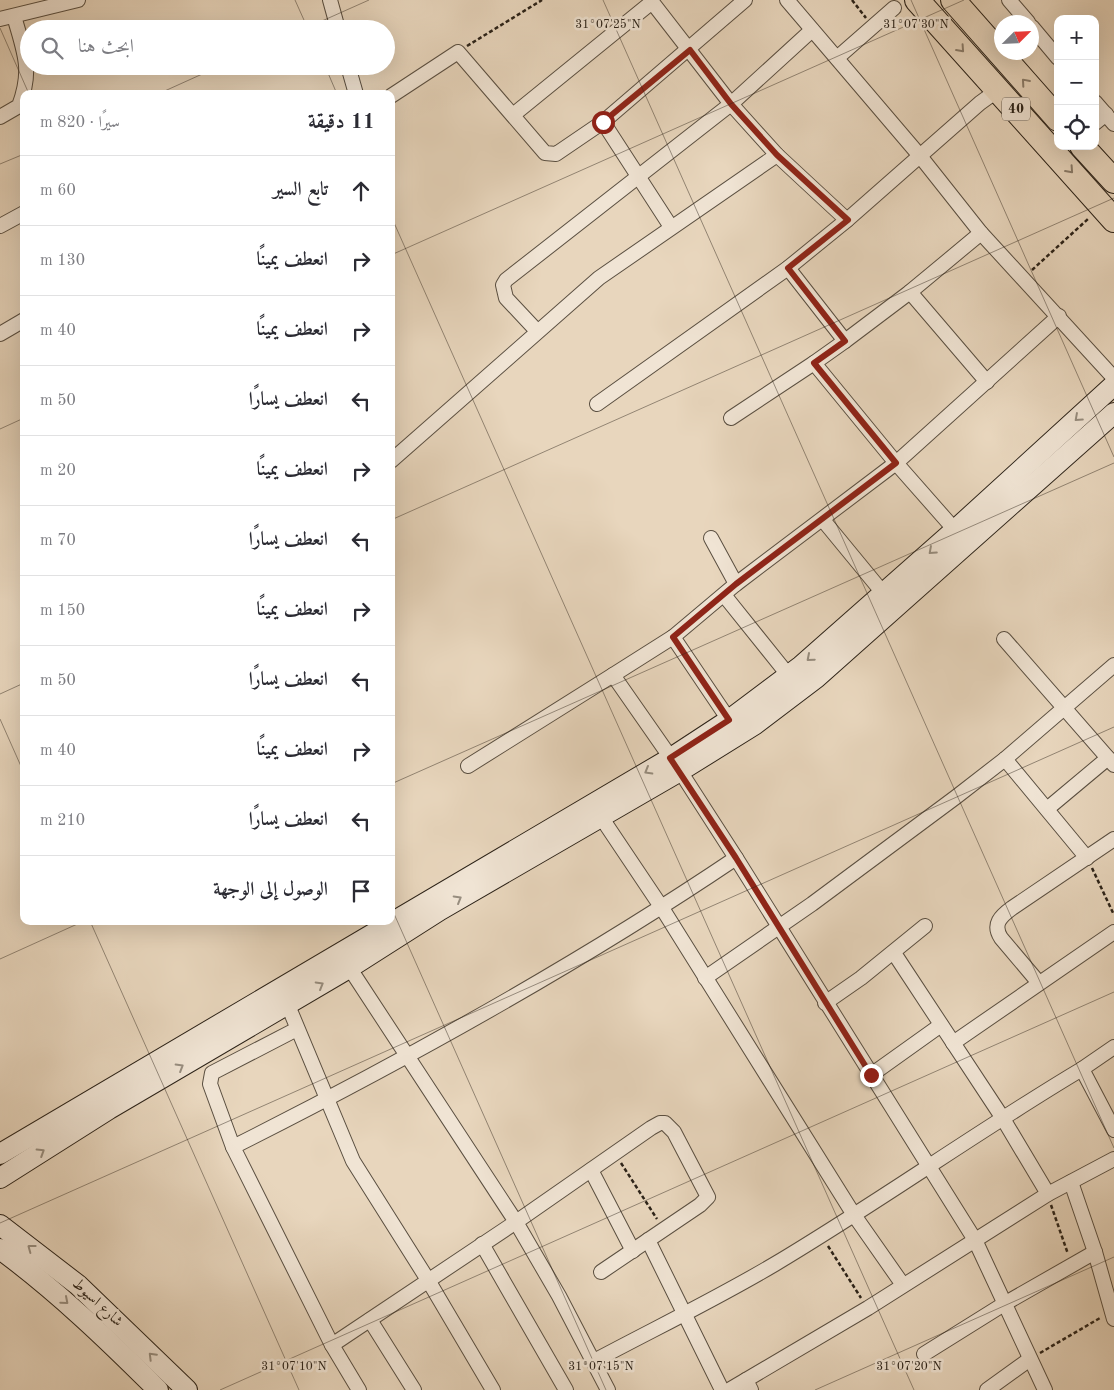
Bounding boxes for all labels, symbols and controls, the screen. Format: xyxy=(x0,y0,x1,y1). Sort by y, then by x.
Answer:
north arrow xyxy=(994,15,1039,60)
map controls xyxy=(1054,15,1099,150)
button: + xyxy=(1054,15,1099,60)
text: 31°07'25"N xyxy=(575,18,641,31)
text: 31°07'30"N xyxy=(883,19,949,31)
search box xyxy=(20,20,395,75)
icon: search xyxy=(38,34,66,62)
text: ابحث هنا xyxy=(78,38,134,57)
one-way arrow xyxy=(955,44,964,53)
button: − xyxy=(1054,60,1099,105)
one-way arrow xyxy=(1022,79,1031,88)
road number: 40 xyxy=(1002,98,1030,120)
button: locate xyxy=(1054,105,1099,150)
route start xyxy=(592,111,615,134)
text: 11 دقيقة xyxy=(308,112,375,133)
text: سيرًا · 820 m xyxy=(40,115,120,131)
one-way arrow xyxy=(1064,164,1073,173)
icon: ahead xyxy=(347,177,375,205)
text: تابع السير xyxy=(273,181,328,200)
text: 60 m xyxy=(40,183,76,199)
icon: right xyxy=(347,247,375,275)
text: انعطف يمينًا xyxy=(256,251,328,270)
text: 130 m xyxy=(40,253,85,269)
icon: right xyxy=(347,317,375,345)
text: انعطف يمينًا xyxy=(256,321,328,340)
text: 40 m xyxy=(40,323,76,339)
icon: left xyxy=(347,387,375,415)
text: انعطف يسارًا xyxy=(249,391,328,410)
text: 50 m xyxy=(40,393,76,409)
one-way arrow xyxy=(1075,412,1084,421)
icon: right xyxy=(347,457,375,485)
text: انعطف يمينًا xyxy=(256,461,328,480)
text: 20 m xyxy=(40,463,76,479)
icon: left xyxy=(347,527,375,555)
text: انعطف يسارًا xyxy=(249,531,328,550)
text: 70 m xyxy=(40,533,76,549)
one-way arrow xyxy=(928,545,937,554)
icon: right xyxy=(347,597,375,625)
text: انعطف يمينًا xyxy=(256,601,328,620)
text: 150 m xyxy=(40,603,85,619)
one-way arrow xyxy=(806,653,815,662)
icon: left xyxy=(347,667,375,695)
text: انعطف يسارًا xyxy=(249,671,328,690)
text: 50 m xyxy=(40,673,76,689)
icon: right xyxy=(347,737,375,765)
text: انعطف يمينًا xyxy=(256,741,328,760)
text: 40 m xyxy=(40,743,76,759)
one-way arrow xyxy=(644,765,653,775)
icon: left xyxy=(347,807,375,835)
text: انعطف يسارًا xyxy=(249,811,328,830)
text: 210 m xyxy=(40,813,85,829)
icon: arrive xyxy=(347,877,375,905)
text: الوصول إلى الوجهة xyxy=(213,881,328,900)
one-way arrow xyxy=(452,896,461,906)
one-way arrow xyxy=(314,981,323,991)
one-way arrow xyxy=(174,1064,183,1074)
route end xyxy=(860,1064,883,1087)
one-way arrow xyxy=(36,1149,45,1159)
one-way arrow xyxy=(28,1245,37,1253)
street label: شارع اسيوط xyxy=(66,1276,125,1333)
one-way arrow xyxy=(60,1296,69,1305)
one-way arrow xyxy=(149,1352,158,1361)
text: 31°07'15"N xyxy=(568,1360,634,1373)
text: 31°07'10"N xyxy=(261,1361,327,1373)
text: 31°07'20"N xyxy=(876,1361,942,1373)

